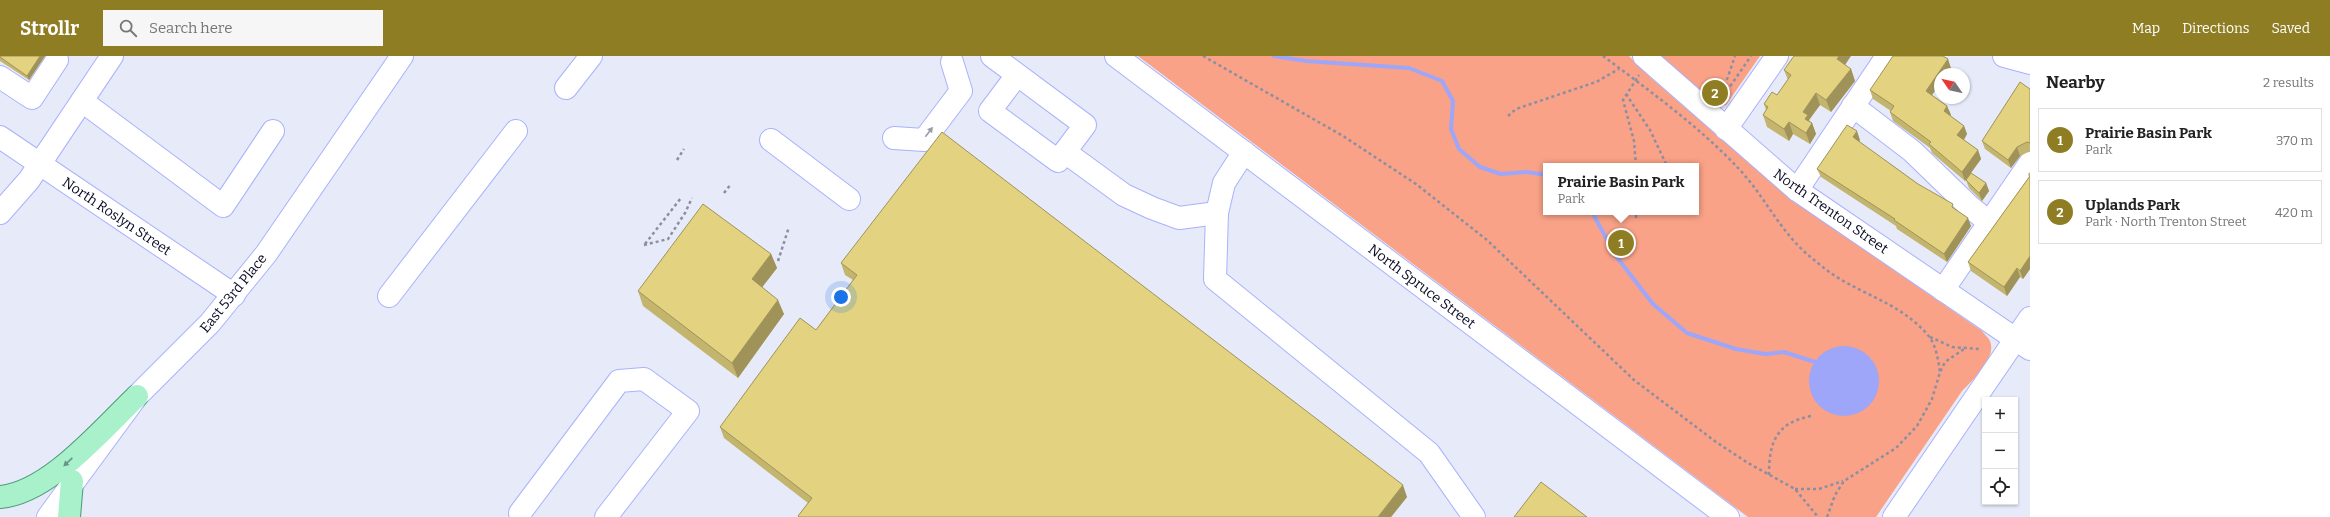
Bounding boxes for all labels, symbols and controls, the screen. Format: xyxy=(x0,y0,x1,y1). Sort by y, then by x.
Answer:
search box xyxy=(103,10,383,46)
text: Strollr xyxy=(20,17,79,40)
icon: search xyxy=(117,17,139,39)
text: Search here xyxy=(149,19,232,37)
text: Map xyxy=(2132,20,2160,37)
text: Directions xyxy=(2182,20,2250,37)
text: Saved xyxy=(2272,20,2310,37)
north arrow xyxy=(1934,68,1970,104)
text: Nearby xyxy=(2046,72,2105,93)
text: 2 results xyxy=(2263,75,2314,90)
pin: 2 xyxy=(1702,78,1728,108)
text: Prairie Basin Park xyxy=(2085,124,2212,142)
one-way arrow xyxy=(925,127,934,138)
text: 1 xyxy=(2057,133,2063,148)
text: 370 m xyxy=(2276,133,2313,148)
text: Park xyxy=(2085,142,2112,157)
popup xyxy=(1543,163,1699,215)
street label: North Trenton Street xyxy=(1770,165,1891,257)
text: Prairie Basin Park xyxy=(1558,173,1685,191)
street label: North Roslyn Street xyxy=(59,174,174,259)
text: Park xyxy=(1558,191,1585,206)
text: Uplands Park xyxy=(2085,196,2180,214)
text: 2 xyxy=(2056,205,2064,220)
text: 420 m xyxy=(2275,205,2313,220)
text: Park · North Trenton Street xyxy=(2085,214,2247,229)
pin: 1 xyxy=(1608,228,1634,258)
street label: North Spruce Street xyxy=(1365,241,1479,332)
street label: East 53rd Place xyxy=(196,250,270,336)
your location xyxy=(831,287,851,307)
map controls xyxy=(1982,397,2018,505)
button: + xyxy=(1982,397,2018,433)
button: − xyxy=(1982,433,2018,469)
one-way arrow xyxy=(63,457,73,466)
button: locate xyxy=(1982,469,2018,505)

